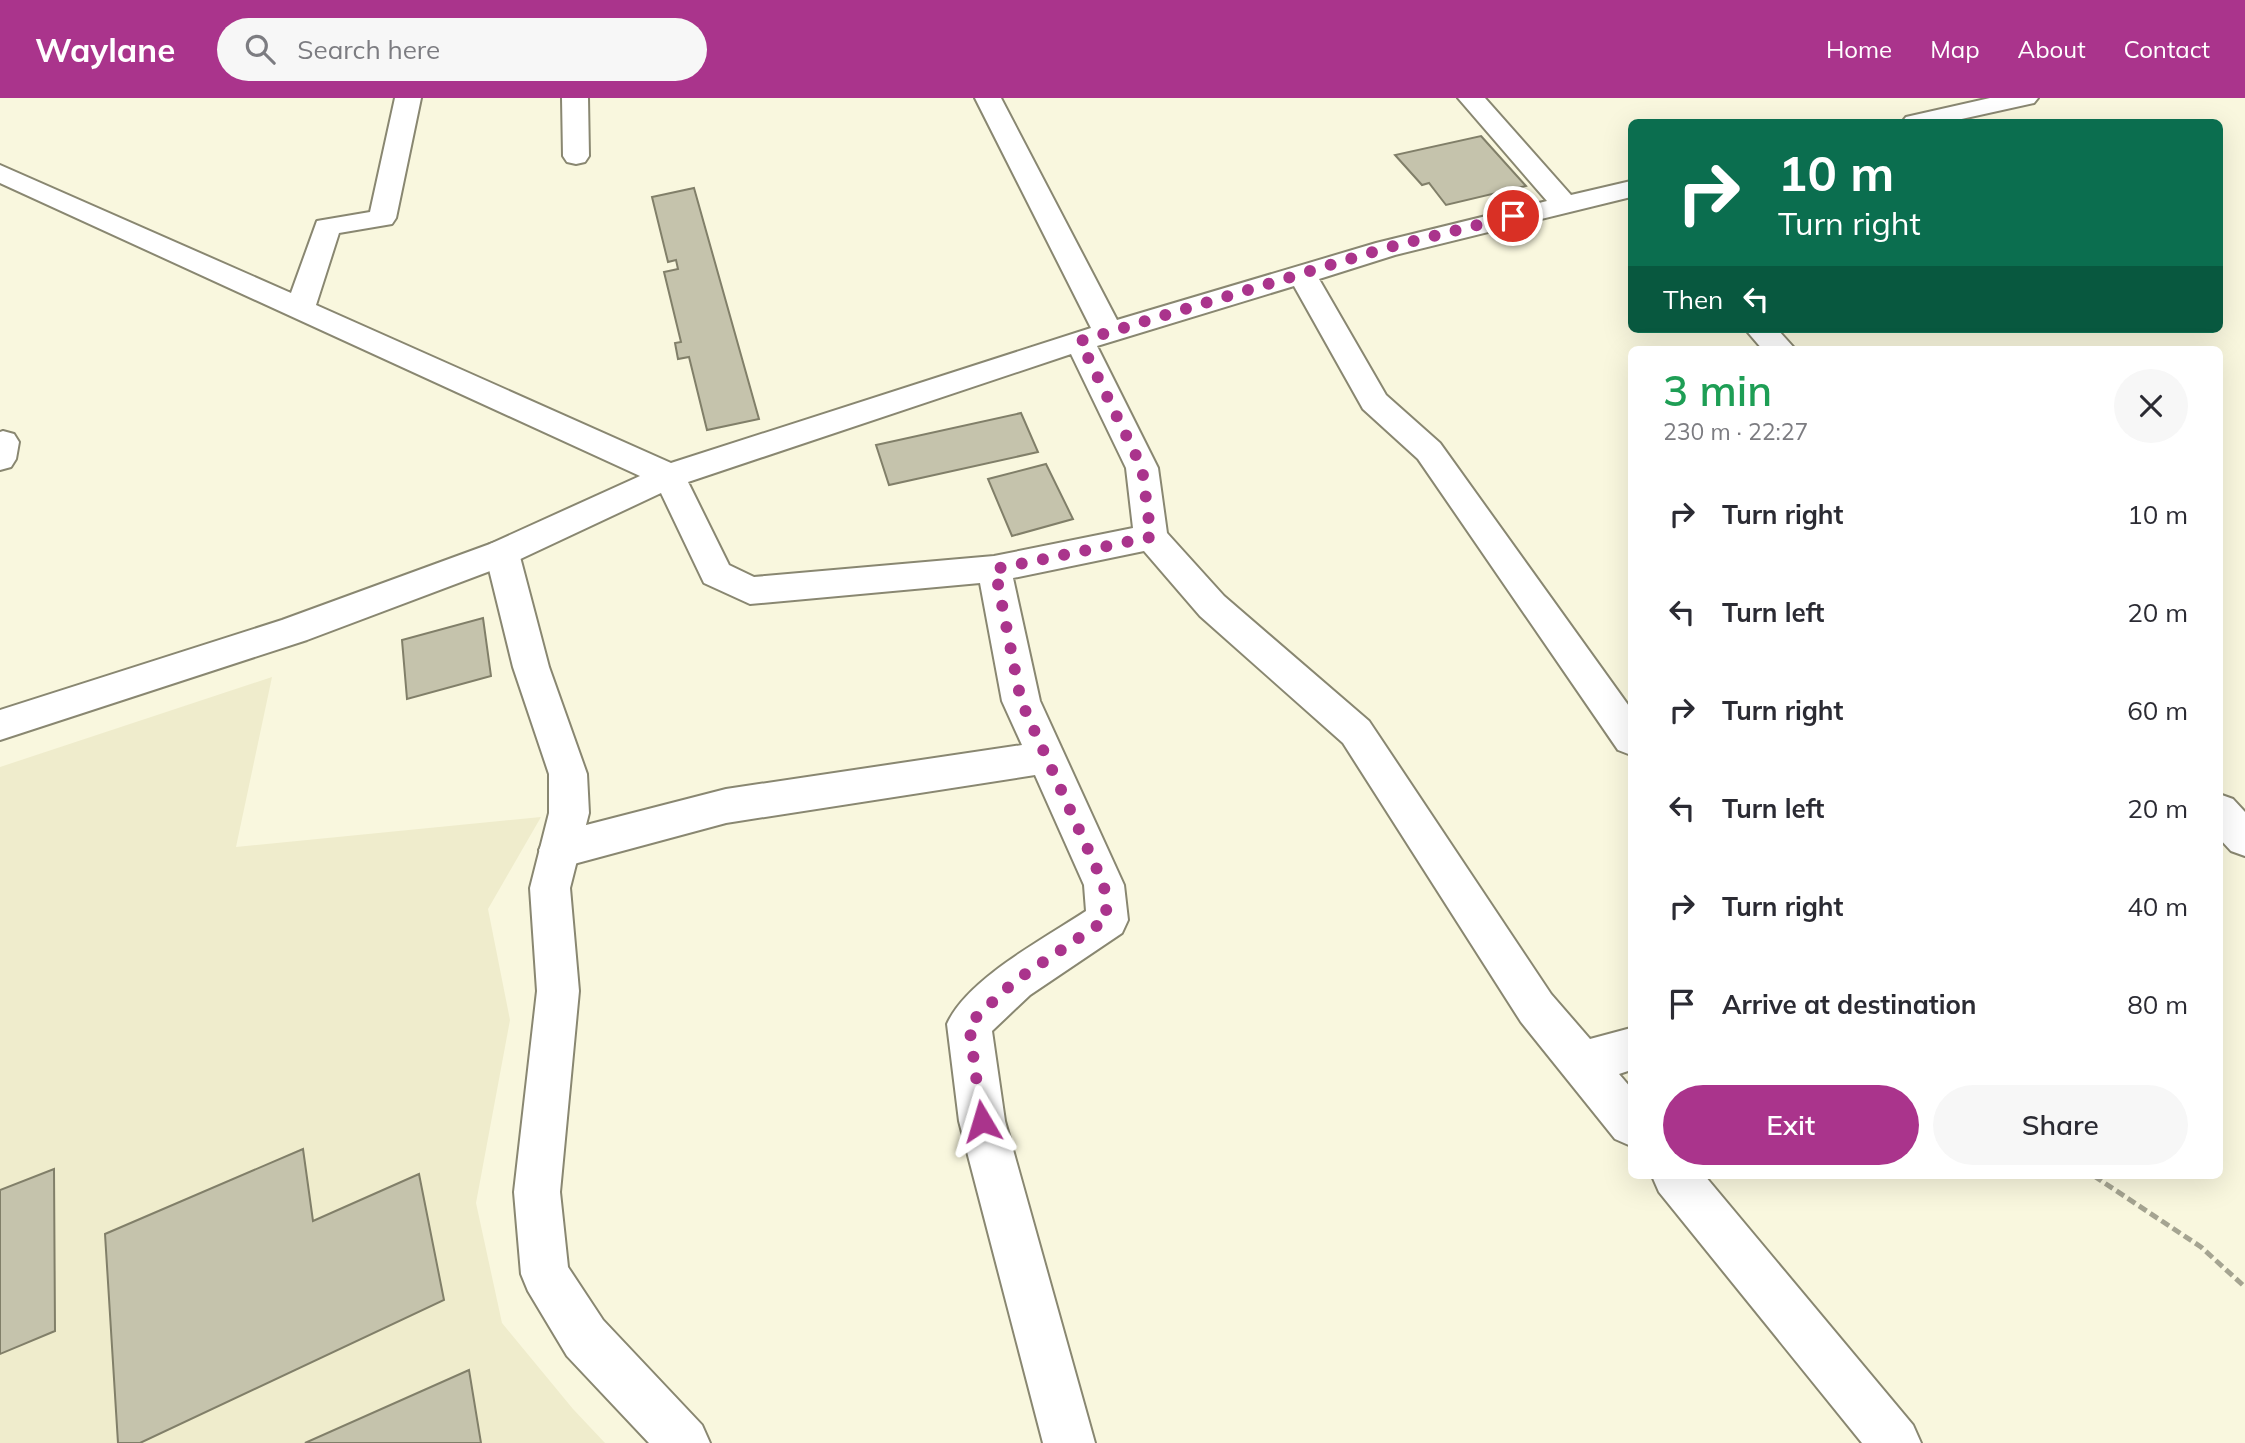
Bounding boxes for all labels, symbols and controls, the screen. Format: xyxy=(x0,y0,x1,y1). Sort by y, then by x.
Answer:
search box xyxy=(217,18,707,81)
text: Waylane xyxy=(35,29,175,70)
icon: search xyxy=(241,30,279,68)
text: Search here xyxy=(297,33,440,66)
text: Home xyxy=(1826,34,1892,64)
text: Map xyxy=(1930,34,1980,64)
text: About xyxy=(2018,34,2086,64)
text: Contact xyxy=(2124,34,2210,64)
text: 10 m xyxy=(1778,142,1894,203)
icon: right xyxy=(1663,147,1754,238)
pin xyxy=(1483,186,1543,246)
icon: arrive xyxy=(1494,197,1532,235)
text: Turn right xyxy=(1778,203,1921,243)
icon: left xyxy=(1737,280,1775,318)
text: Then xyxy=(1663,283,1723,316)
text: 3 min xyxy=(1663,364,1772,417)
button: close xyxy=(2114,369,2188,443)
text: 230 m · 22:27 xyxy=(1663,417,1808,446)
icon: right xyxy=(1663,495,1701,533)
text: Turn right xyxy=(1722,498,1843,531)
text: 10 m xyxy=(2127,498,2188,531)
icon: left xyxy=(1663,593,1701,631)
text: Turn left xyxy=(1722,596,1824,629)
text: 20 m xyxy=(2127,596,2188,629)
icon: right xyxy=(1663,691,1701,729)
text: Turn right xyxy=(1722,694,1843,727)
text: 60 m xyxy=(2127,694,2188,727)
icon: left xyxy=(1663,789,1701,827)
text: Turn left xyxy=(1722,792,1824,825)
text: 20 m xyxy=(2127,792,2188,825)
icon: right xyxy=(1663,887,1701,925)
text: Turn right xyxy=(1722,890,1843,923)
text: 40 m xyxy=(2127,890,2188,923)
icon: arrive xyxy=(1663,985,1701,1023)
text: Arrive at destination xyxy=(1722,988,1977,1021)
text: 80 m xyxy=(2127,988,2188,1021)
position arrow xyxy=(945,1084,1019,1158)
button: Exit xyxy=(1663,1085,1919,1165)
button: Share xyxy=(1933,1085,2188,1165)

